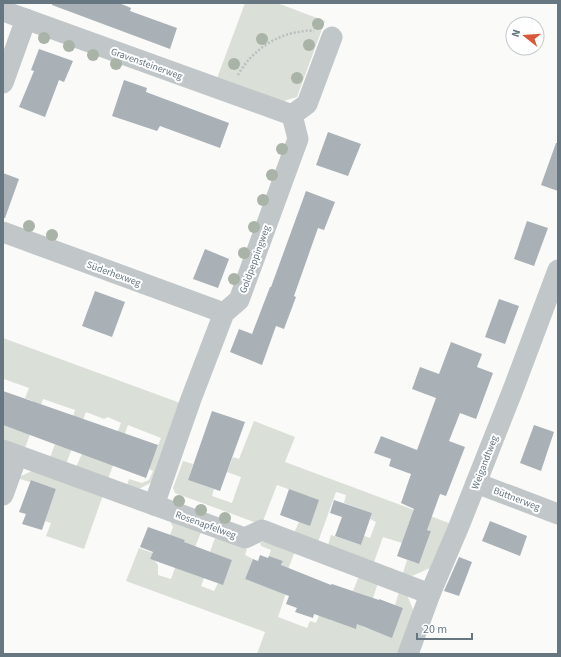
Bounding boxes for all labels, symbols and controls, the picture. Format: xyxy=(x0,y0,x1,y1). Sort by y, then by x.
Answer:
north arrow xyxy=(505,16,545,56)
text: N xyxy=(508,28,524,39)
street label: Gravensteinerweg xyxy=(109,44,184,83)
street label: Goldpeppingweg xyxy=(236,223,274,295)
street label: Süderhexweg xyxy=(85,258,143,290)
street label: Weigandtweg xyxy=(468,433,502,491)
street label: Büttnerweg xyxy=(491,484,542,514)
street label: Rosenapfelweg xyxy=(173,507,238,542)
scale bar xyxy=(417,615,472,641)
text: 20 m xyxy=(423,621,447,638)

